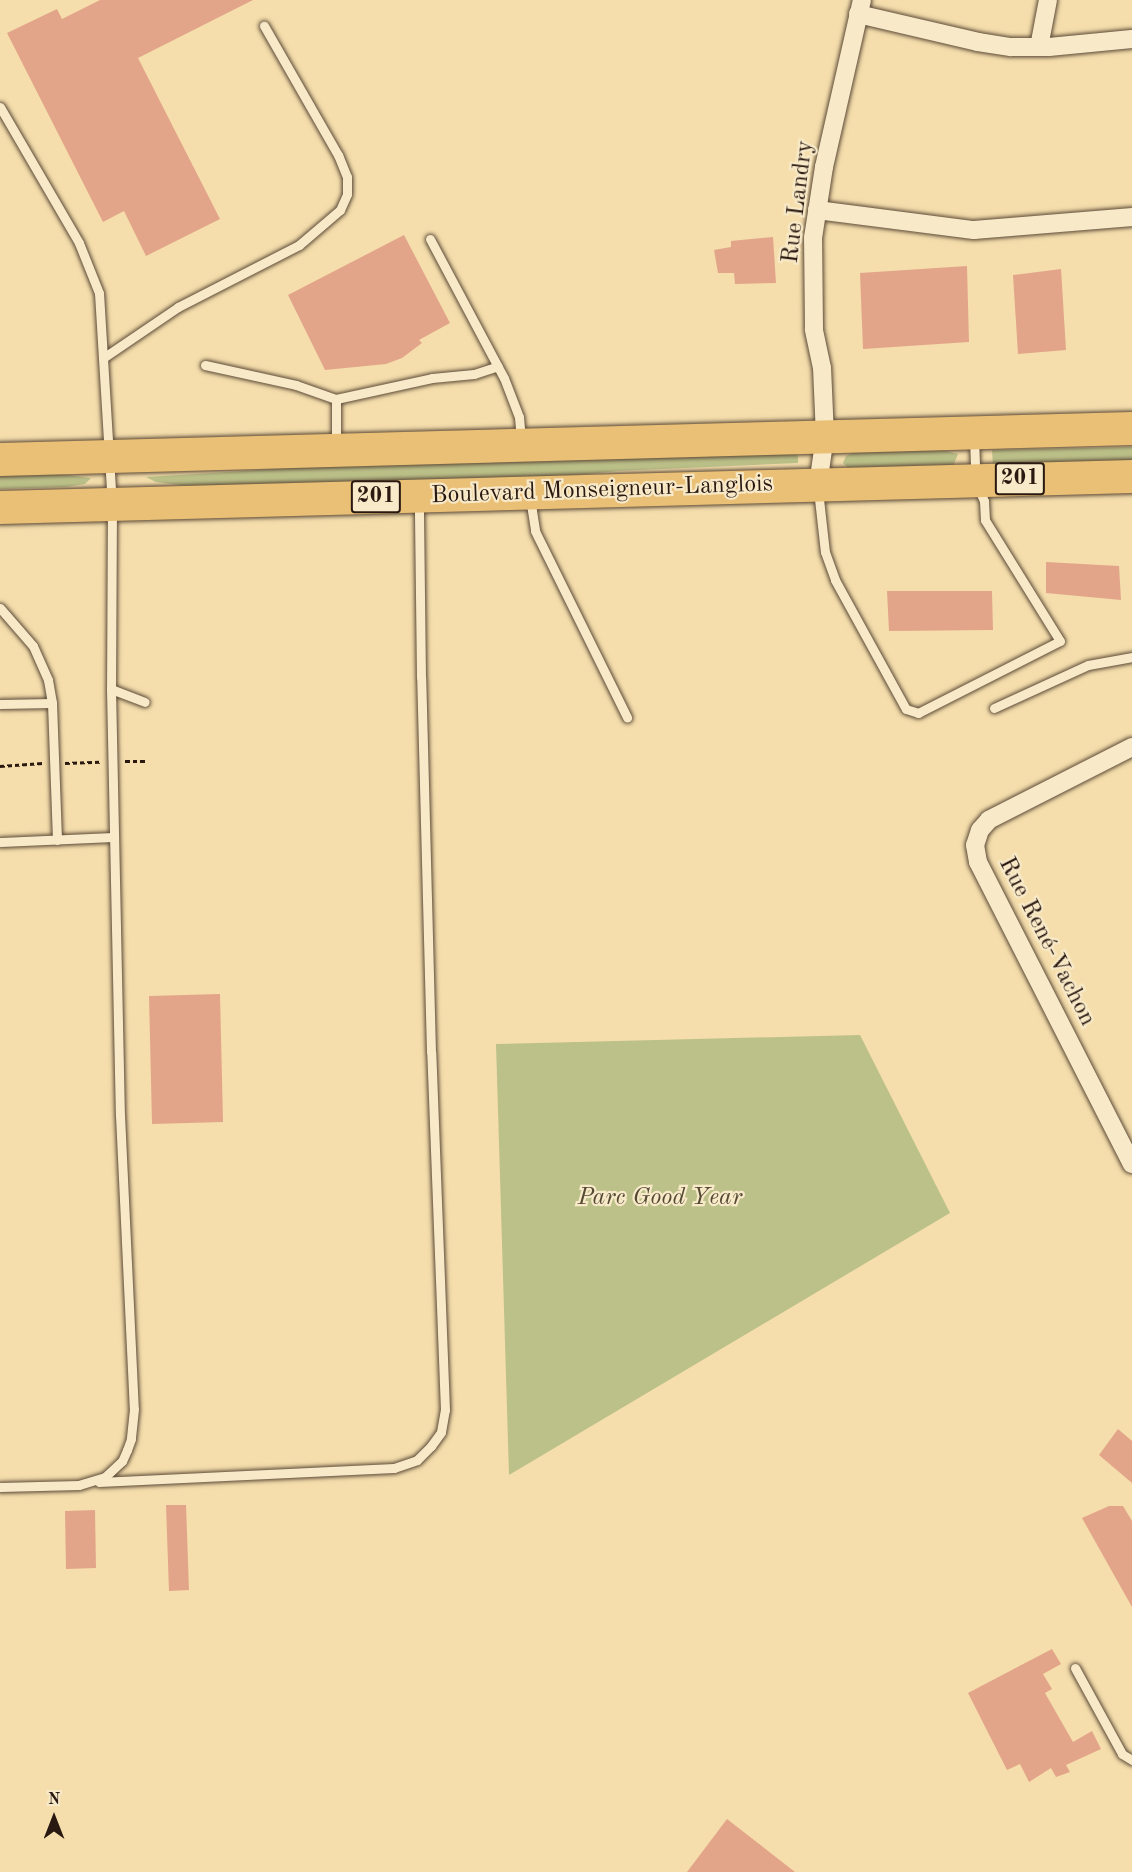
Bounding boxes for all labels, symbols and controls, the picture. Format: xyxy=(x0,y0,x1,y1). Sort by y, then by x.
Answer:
street label: Rue Landry xyxy=(777,139,821,265)
road number: 201 xyxy=(994,460,1046,498)
street label: Boulevard Monseigneur-Langlois xyxy=(430,471,774,511)
road number: 201 xyxy=(350,478,401,516)
street label: Rue René-Vachon xyxy=(991,853,1101,1031)
park label: Parc Good Year xyxy=(578,1185,742,1213)
north arrow xyxy=(24,1788,84,1848)
text: N xyxy=(48,1792,60,1808)

